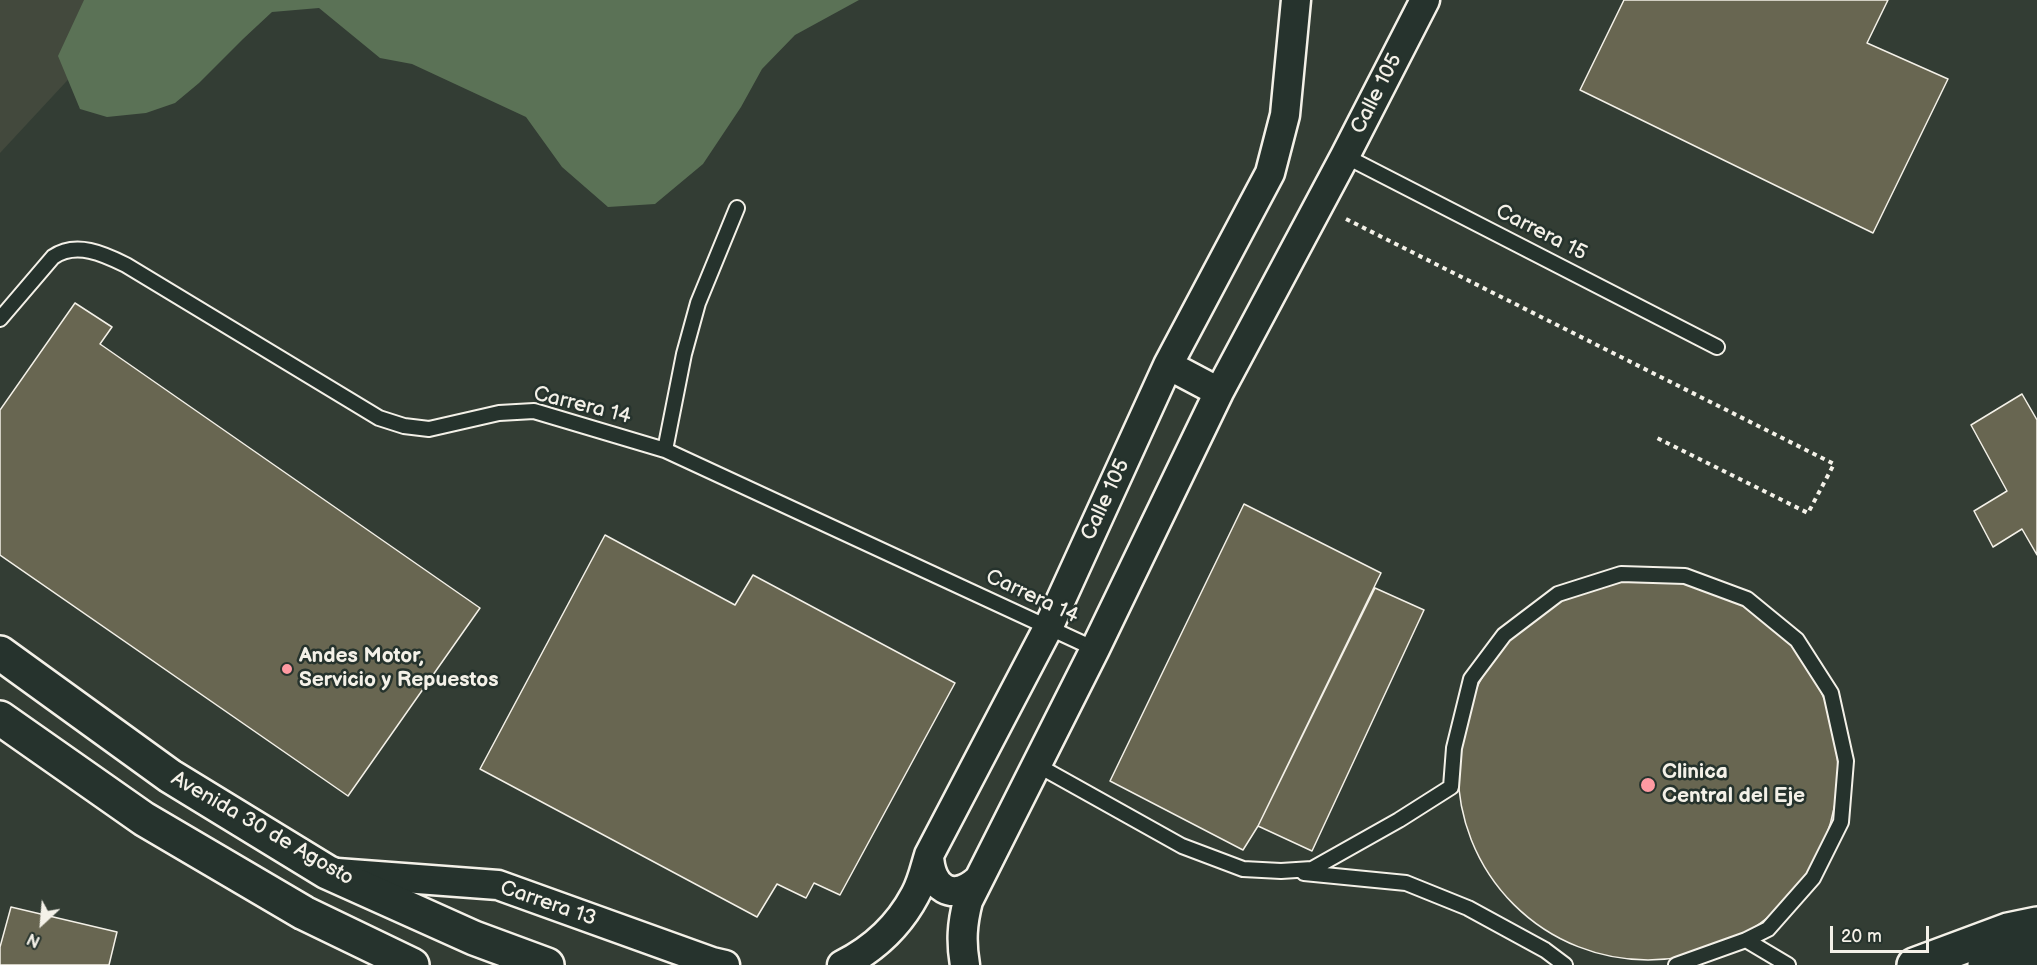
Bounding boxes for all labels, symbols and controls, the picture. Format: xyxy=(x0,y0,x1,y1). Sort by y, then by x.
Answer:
street label: Calle 105 xyxy=(1346,50,1408,138)
street label: Carrera 15 xyxy=(1491,199,1591,267)
street label: Carrera 14 xyxy=(531,382,633,430)
street label: Calle 105 xyxy=(1076,455,1136,545)
street label: Carrera 14 xyxy=(982,565,1082,629)
place label: Andes Motor, Servicio y Repuestos xyxy=(299,644,499,694)
marker: Andes Motor, Servicio y Repuestos xyxy=(280,662,294,676)
place label: Clinica Central del Eje xyxy=(1662,760,1805,810)
street label: Avenida 30 de Agosto xyxy=(166,766,358,892)
marker: Clinica Central del Eje xyxy=(1639,776,1657,794)
street label: Carrera 13 xyxy=(497,876,599,932)
north arrow xyxy=(12,893,72,953)
scale bar xyxy=(1833,914,1932,952)
text: 20 m xyxy=(1841,926,1882,947)
text: N xyxy=(24,928,43,951)

